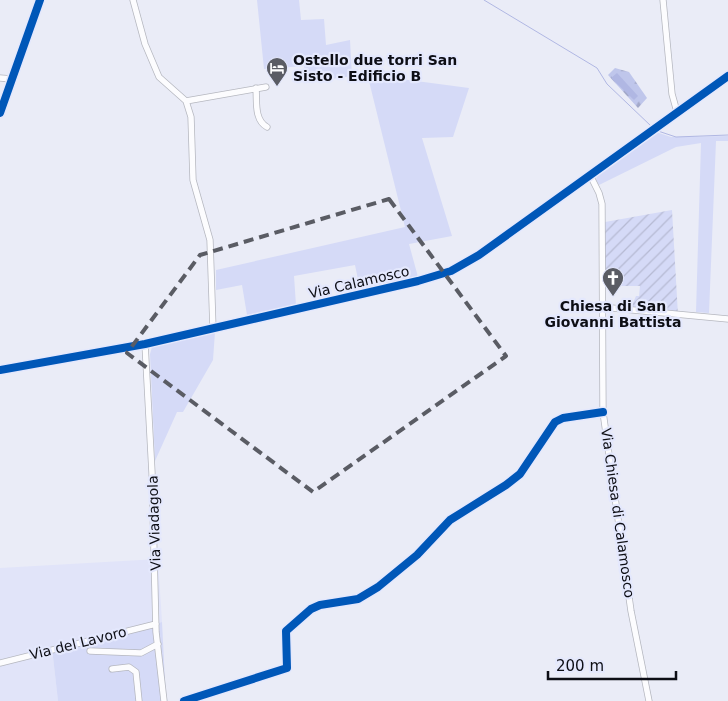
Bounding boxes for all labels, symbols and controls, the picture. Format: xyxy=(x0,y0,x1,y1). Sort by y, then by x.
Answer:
place label: Ostello due torri San Sisto - Edificio B xyxy=(293,52,457,84)
hotel icon: Ostello due torri San Sisto - Edificio B xyxy=(265,56,289,87)
street label: Via Calamosco xyxy=(307,263,411,301)
church icon: Chiesa di San Giovanni Battista xyxy=(601,266,625,297)
place label: Chiesa di San Giovanni Battista xyxy=(545,298,681,330)
street label: Via Chiesa di Calamosco xyxy=(598,427,638,599)
street label: Via Viadagola xyxy=(144,475,164,571)
street label: Via del Lavoro xyxy=(28,623,128,663)
scale bar xyxy=(548,648,676,680)
text: 200 m xyxy=(556,657,604,675)

